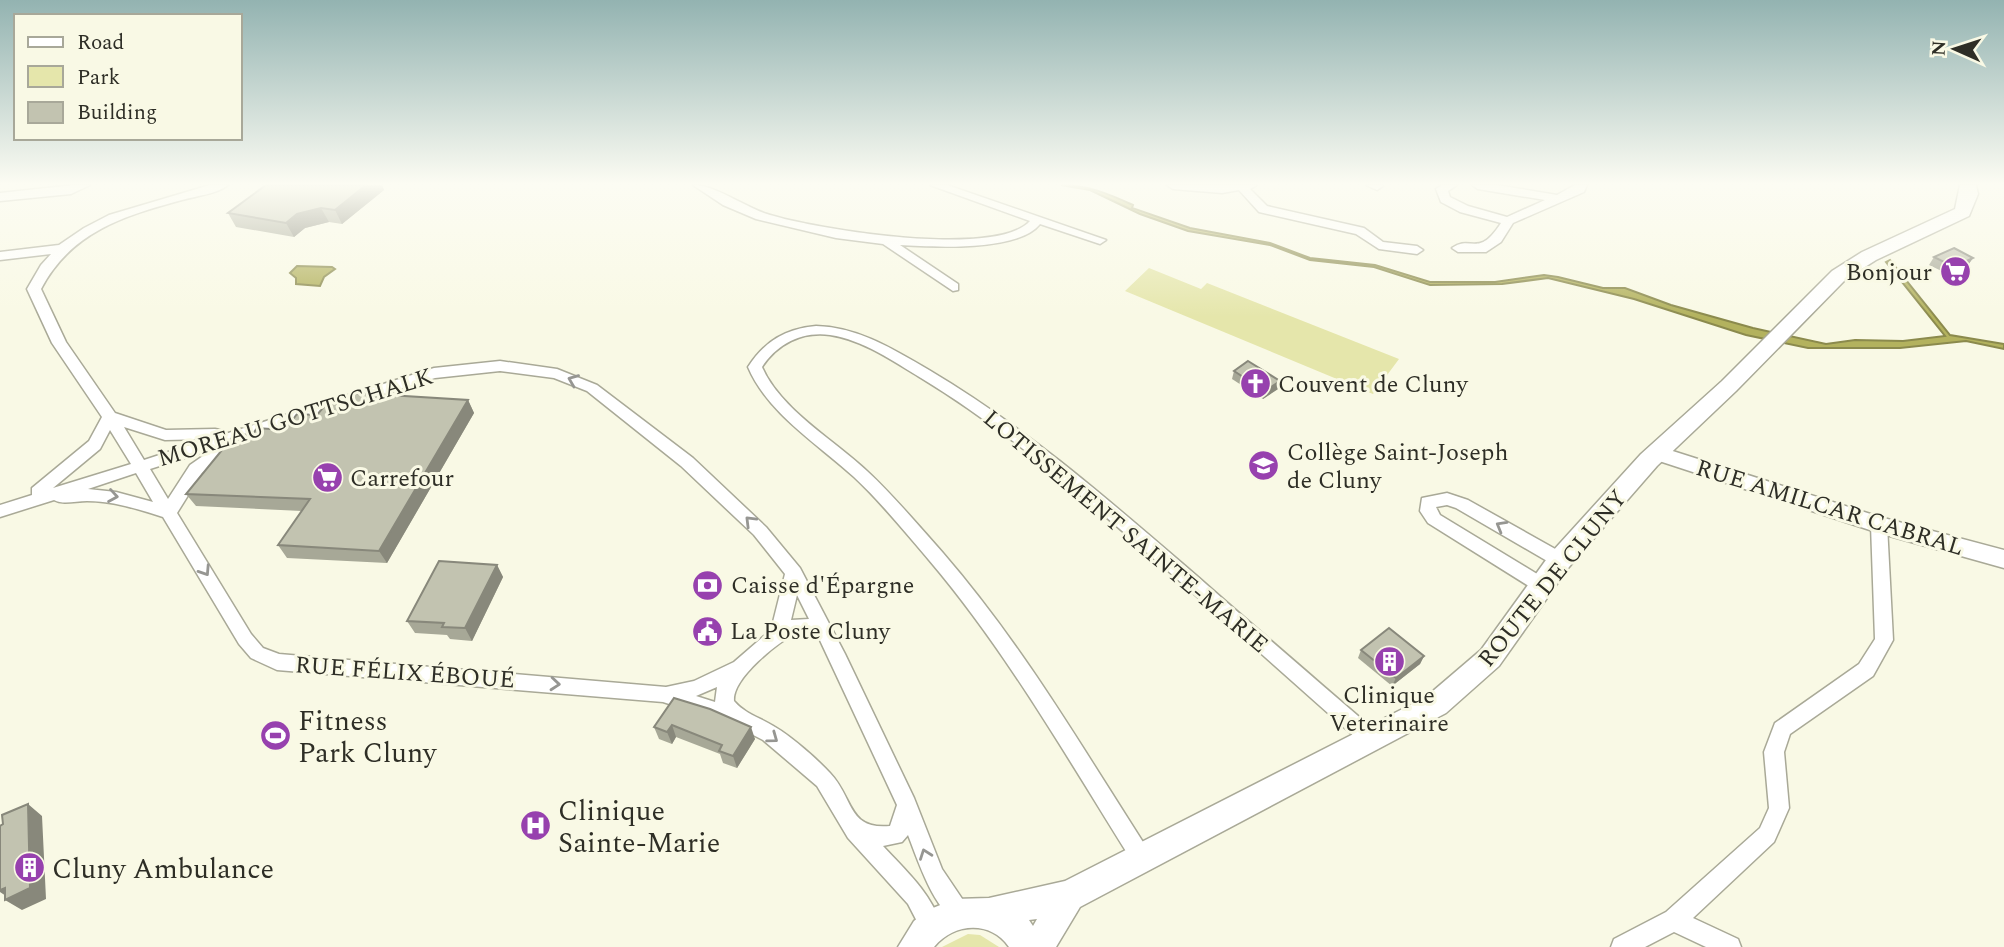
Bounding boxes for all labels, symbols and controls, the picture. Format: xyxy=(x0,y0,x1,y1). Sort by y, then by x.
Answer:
legend xyxy=(14,14,242,140)
north arrow xyxy=(1920,14,1990,84)
text: Road xyxy=(77,27,124,59)
text: N xyxy=(1925,40,1954,57)
text: Park xyxy=(77,62,121,94)
text: Building xyxy=(77,97,157,129)
place label: Bonjour xyxy=(1846,255,1932,291)
supermarket icon: Bonjour xyxy=(1938,255,1972,289)
street label: MOREAU GOTTSCHALK xyxy=(153,359,438,477)
church icon: Couvent de Cluny xyxy=(1238,367,1272,401)
place label: Couvent de Cluny xyxy=(1278,367,1469,403)
one-way arrow xyxy=(568,375,580,389)
street label: LOTISSEMENT SAINTE-MARIE xyxy=(975,401,1276,662)
place label: Collège Saint-Joseph de Cluny xyxy=(1287,435,1508,499)
school or university icon: Collège Saint-Joseph de Cluny xyxy=(1247,449,1281,483)
street label: RUE AMILCAR CABRAL xyxy=(1691,450,1968,566)
supermarket icon: Carrefour xyxy=(310,461,344,495)
place label: Carrefour xyxy=(350,461,454,497)
street label: ROUTE DE CLUNY xyxy=(1470,482,1636,676)
one-way arrow xyxy=(108,488,119,503)
one-way arrow xyxy=(746,516,759,529)
one-way arrow xyxy=(1495,521,1508,534)
one-way arrow xyxy=(196,563,209,576)
bank icon: Caisse d'Épargne xyxy=(691,568,725,602)
place label: Caisse d'Épargne xyxy=(731,568,914,604)
public building icon: La Poste Cluny xyxy=(690,614,724,648)
place label: La Poste Cluny xyxy=(730,614,892,650)
building icon: Clinique Veterinaire xyxy=(1372,644,1406,678)
street label: RUE FÉLIX ÉBOUÉ xyxy=(294,647,516,699)
one-way arrow xyxy=(550,676,561,691)
place label: Clinique Veterinaire xyxy=(1329,678,1449,742)
place label: Fitness Park Cluny xyxy=(298,700,438,775)
sports icon: Fitness Park Cluny xyxy=(258,719,292,753)
one-way arrow xyxy=(765,730,778,742)
place label: Clinique Sainte-Marie xyxy=(558,790,720,865)
hospital icon: Clinique Sainte-Marie xyxy=(518,809,552,843)
place label: Cluny Ambulance xyxy=(52,848,274,891)
one-way arrow xyxy=(920,848,934,860)
building icon: Cluny Ambulance xyxy=(12,851,46,885)

